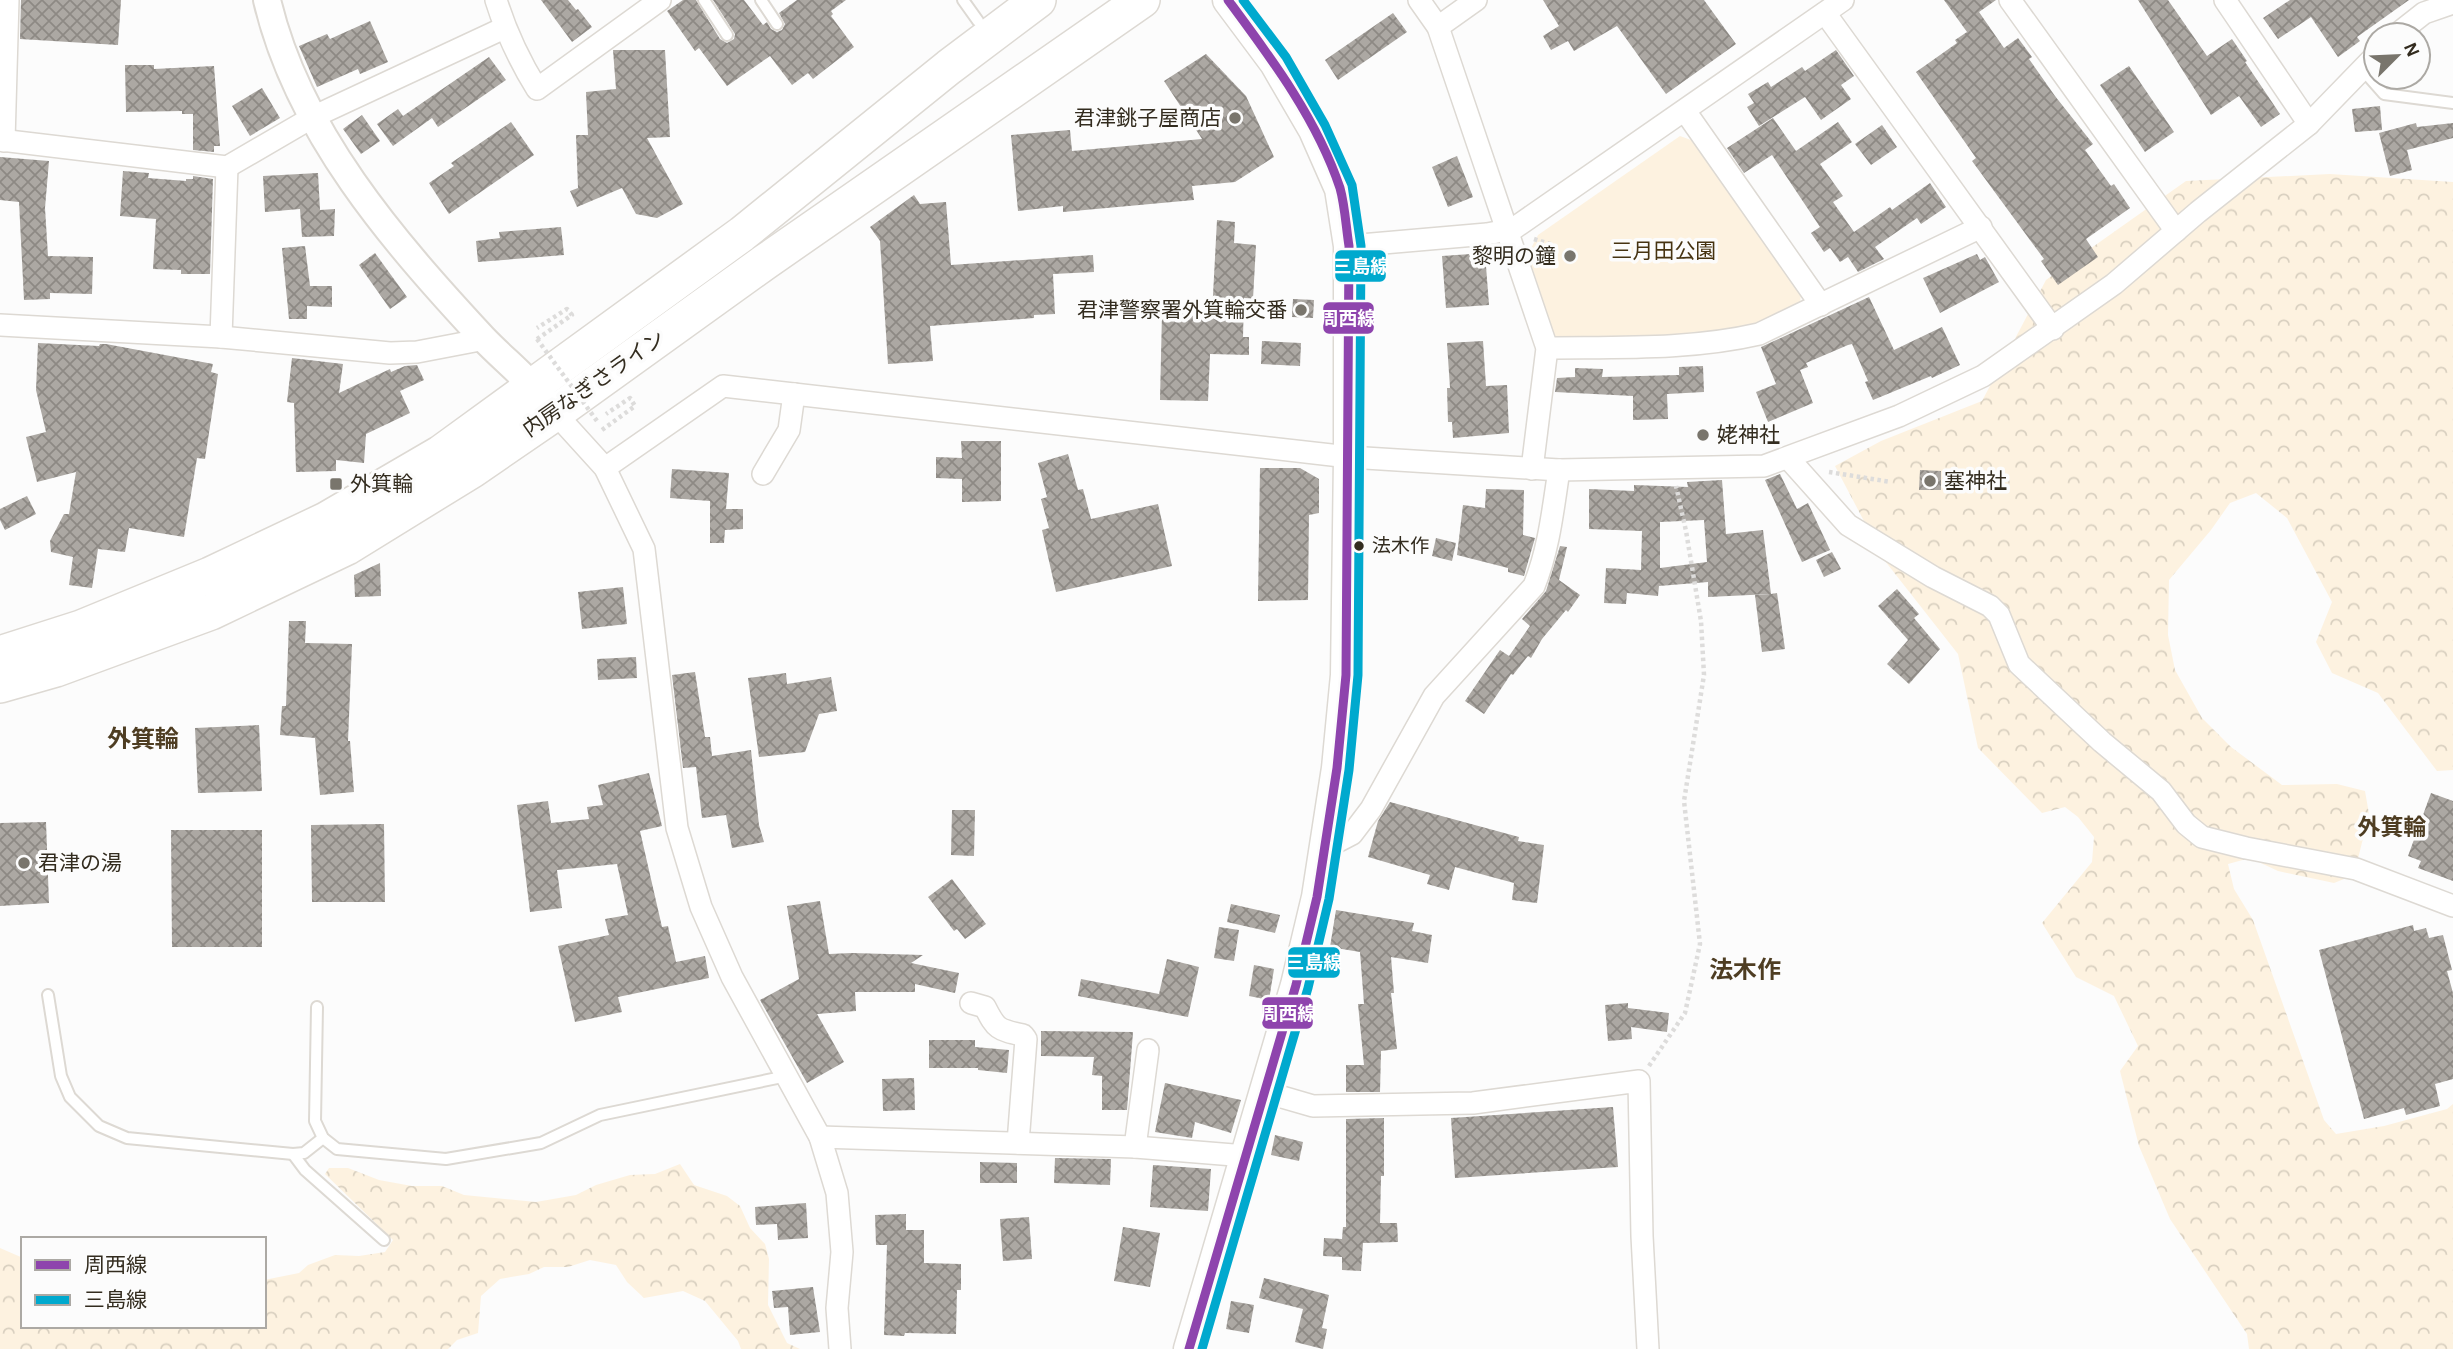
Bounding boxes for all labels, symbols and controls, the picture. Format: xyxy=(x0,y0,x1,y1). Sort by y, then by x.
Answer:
north arrow xyxy=(2362,21,2432,91)
text: N xyxy=(2400,40,2423,60)
place label: 君津銚子屋商店 xyxy=(1074,107,1221,129)
marker: 君津銚子屋商店 xyxy=(1227,110,1243,126)
park label: 三月田公園 xyxy=(1612,241,1717,262)
place label: 黎明の鐘 xyxy=(1472,245,1556,267)
marker: 黎明の鐘 xyxy=(1562,248,1578,264)
line badge: 三島線 xyxy=(1334,249,1387,283)
text: 三島線 xyxy=(1332,256,1390,277)
place label: 君津警察署外箕輪交番 xyxy=(1077,299,1287,321)
line badge: 周西線 xyxy=(1322,301,1375,335)
marker: 君津警察署外箕輪交番 xyxy=(1293,302,1309,318)
text: 周西線 xyxy=(1319,308,1377,329)
street label: 内房なぎさライン xyxy=(519,326,669,441)
place label: 姥神社 xyxy=(1717,424,1780,446)
marker: 姥神社 xyxy=(1695,427,1711,443)
place label: 塞神社 xyxy=(1944,470,2007,492)
place label: 外箕輪 xyxy=(350,473,413,495)
marker: 塞神社 xyxy=(1922,473,1938,489)
marker: 外箕輪 xyxy=(328,476,344,492)
place label: 法木作 xyxy=(1372,535,1429,556)
marker: 法木作 xyxy=(1352,539,1366,553)
district label: 外箕輪 xyxy=(107,726,179,752)
district label: 外箕輪 xyxy=(2358,815,2427,840)
place label: 君津の湯 xyxy=(38,852,122,874)
marker: 君津の湯 xyxy=(16,855,32,871)
line badge: 三島線 xyxy=(1287,946,1341,979)
text: 三島線 xyxy=(1285,952,1343,973)
district label: 法木作 xyxy=(1709,957,1781,983)
line badge: 周西線 xyxy=(1261,996,1314,1030)
text: 周西線 xyxy=(1259,1003,1317,1024)
legend xyxy=(21,1237,266,1328)
text: 周西線 xyxy=(84,1254,147,1276)
text: 三島線 xyxy=(84,1289,147,1311)

